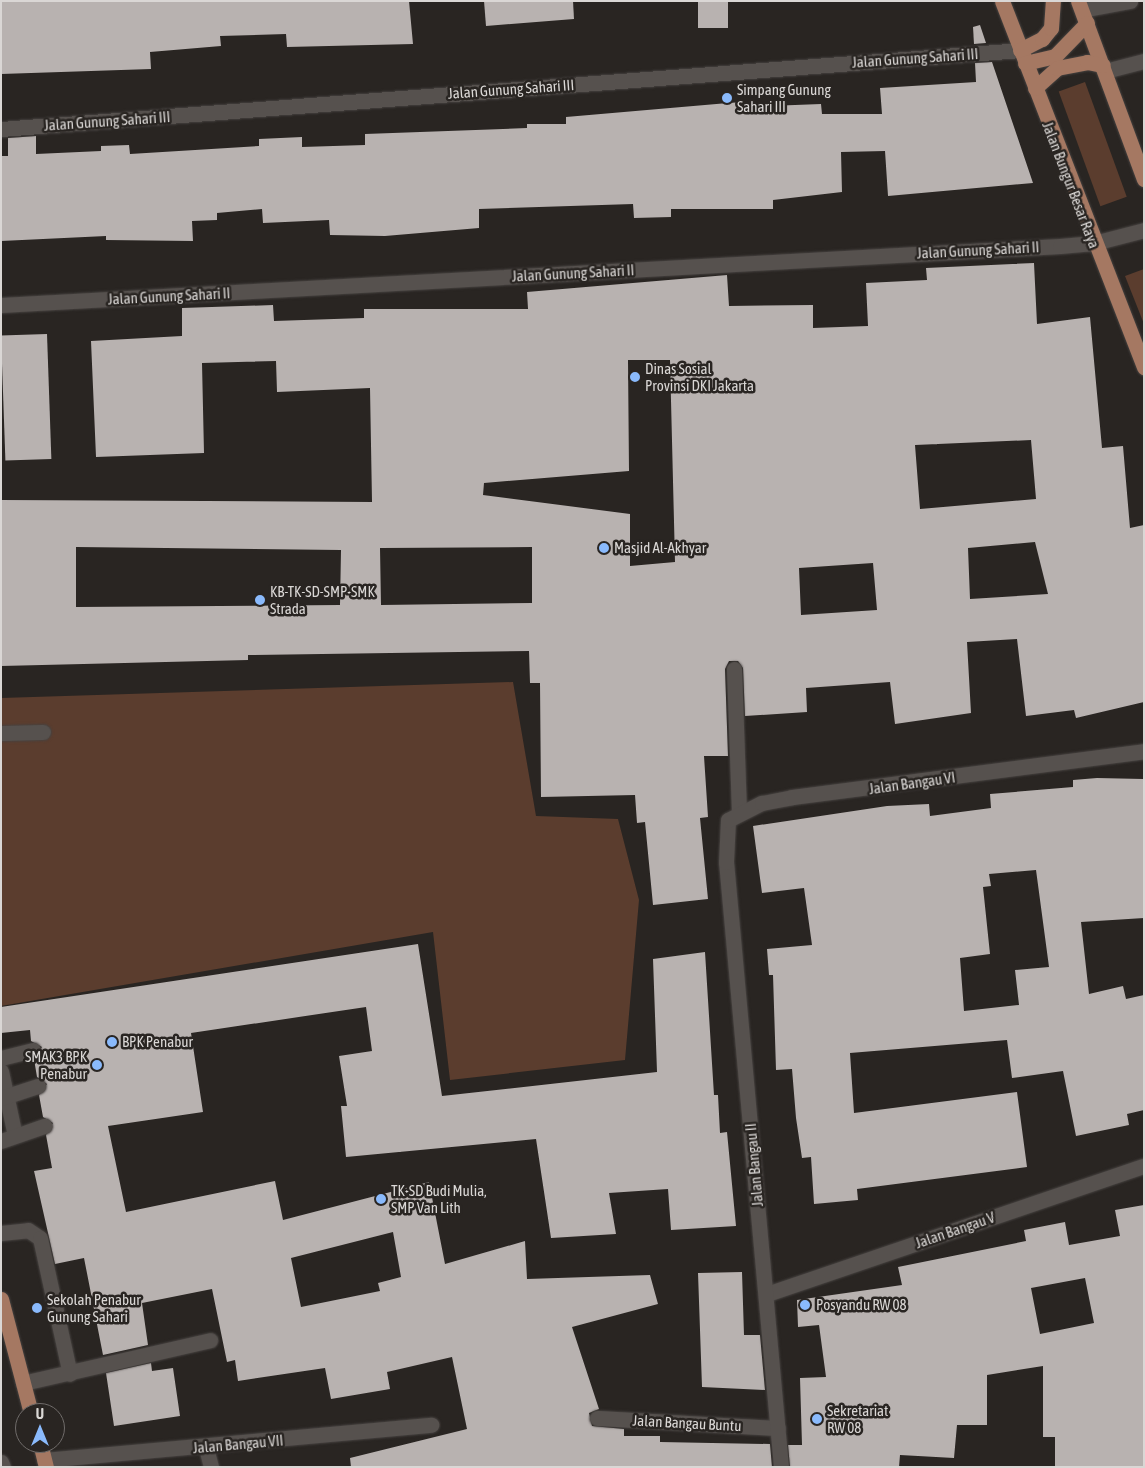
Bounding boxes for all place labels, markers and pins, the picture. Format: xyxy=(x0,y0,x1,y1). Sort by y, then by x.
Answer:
place label: Simpang Gunung Sahari III xyxy=(737,80,831,115)
marker: Simpang Gunung Sahari III xyxy=(721,92,733,104)
place label: Dinas Sosial Provinsi DKI Jakarta xyxy=(645,359,754,394)
marker: Dinas Sosial Provinsi DKI Jakarta xyxy=(629,371,641,383)
place label: Masjid Al-Akhyar xyxy=(614,539,706,557)
marker: Masjid Al-Akhyar xyxy=(598,542,610,554)
place label: KB-TK-SD-SMP-SMK Strada xyxy=(270,582,375,617)
marker: KB-TK-SD-SMP-SMK Strada xyxy=(254,594,266,606)
place label: BPK Penabur xyxy=(122,1033,193,1051)
marker: BPK Penabur xyxy=(106,1036,118,1048)
place label: SMAK3 BPK Penabur xyxy=(25,1047,87,1082)
marker: SMAK3 BPK Penabur xyxy=(91,1059,103,1071)
place label: TK-SD Budi Mulia, SMP Van Lith xyxy=(391,1181,487,1216)
marker: TK-SD Budi Mulia, SMP Van Lith xyxy=(375,1193,387,1205)
place label: Sekolah Penabur Gunung Sahari xyxy=(47,1290,141,1325)
place label: Posyandu RW 08 xyxy=(816,1296,907,1314)
marker: Posyandu RW 08 xyxy=(798,1298,812,1312)
marker: Sekolah Penabur Gunung Sahari xyxy=(31,1302,43,1314)
place label: Sekretariat RW 08 xyxy=(827,1401,888,1436)
marker: Sekretariat RW 08 xyxy=(811,1413,823,1425)

